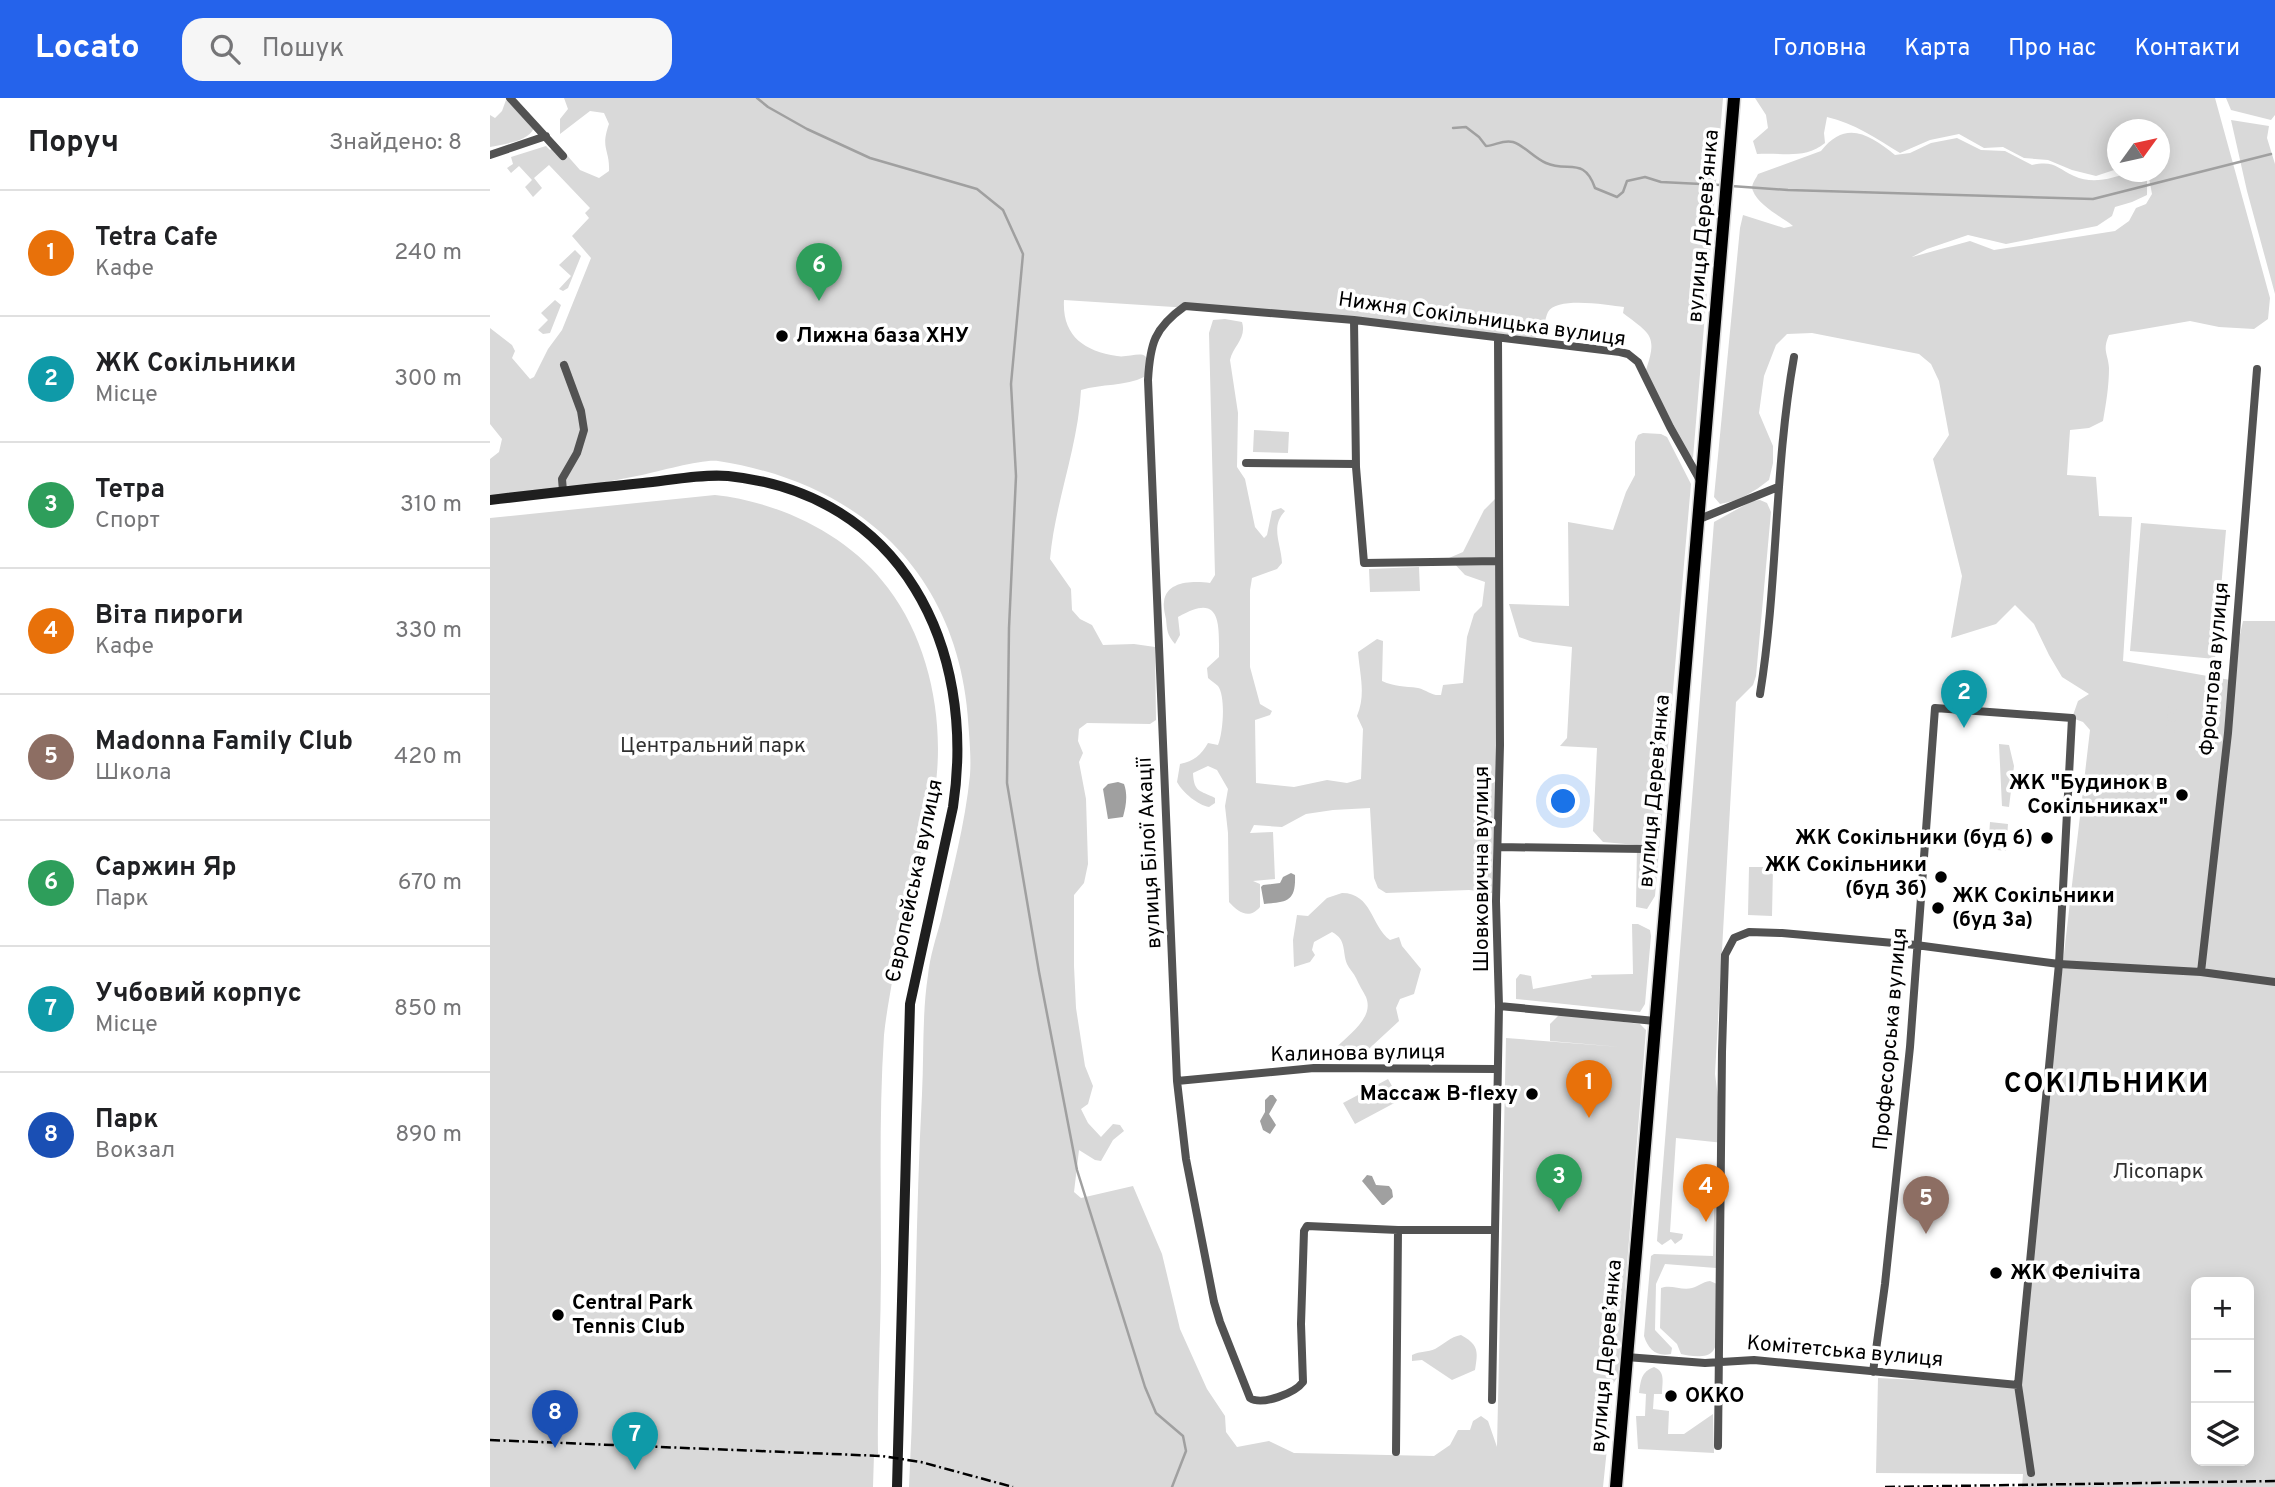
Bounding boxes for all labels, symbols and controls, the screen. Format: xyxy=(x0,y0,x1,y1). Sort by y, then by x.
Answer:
search box xyxy=(182,18,672,81)
text: Locato xyxy=(35,28,140,70)
icon: search xyxy=(206,30,244,68)
text: Пошук xyxy=(262,33,344,66)
text: Головна xyxy=(1773,34,1866,64)
text: Карта xyxy=(1904,34,1970,64)
text: Про нас xyxy=(2008,34,2096,64)
text: Контакти xyxy=(2134,34,2240,64)
north arrow xyxy=(2107,119,2170,182)
text: Поруч xyxy=(28,125,119,162)
street label: вулиця Дерев’янка xyxy=(1682,128,1726,324)
text: Знайдено: 8 xyxy=(329,129,462,158)
text: Tetra Cafe xyxy=(95,222,218,255)
text: 1 xyxy=(46,239,56,268)
text: 240 m xyxy=(394,239,462,268)
pin: 6 xyxy=(796,243,842,301)
text: Кафе xyxy=(95,255,154,284)
street label: Нижня Сокільницька вулиця xyxy=(1336,286,1628,354)
place label: Лижна база ХНУ xyxy=(796,323,969,350)
marker: Лижна база ХНУ xyxy=(774,328,790,344)
text: ЖК Сокільники xyxy=(95,348,296,381)
text: 2 xyxy=(44,365,58,394)
text: 300 m xyxy=(394,365,462,394)
text: Місце xyxy=(95,381,158,410)
text: Тетра xyxy=(95,474,165,507)
text: 3 xyxy=(44,491,58,520)
text: 310 m xyxy=(400,491,462,520)
text: Спорт xyxy=(95,507,160,536)
street label: Фронтова вулиця xyxy=(2194,581,2236,757)
text: Віта пироги xyxy=(95,600,244,633)
text: 4 xyxy=(44,617,58,646)
text: 330 m xyxy=(395,617,462,646)
text: Кафе xyxy=(95,633,154,662)
pin: 2 xyxy=(1941,670,1987,728)
street label: вулиця Дерев’янка xyxy=(1633,693,1677,889)
text: Madonna Family Club xyxy=(95,726,353,759)
park label: Центральний парк xyxy=(620,733,806,760)
text: 5 xyxy=(44,743,58,772)
text: 420 m xyxy=(394,743,462,772)
street label: вулиця Білої Акації xyxy=(1131,756,1168,949)
text: Школа xyxy=(95,759,171,788)
street label: Шовковична вулиця xyxy=(1469,766,1496,972)
place label: ЖК "Будинок в Сокільниках" xyxy=(2009,770,2168,821)
street label: Європейська вулиця xyxy=(880,777,950,985)
your location xyxy=(1546,784,1580,818)
marker: ЖК "Будинок в Сокільниках" xyxy=(2174,787,2190,803)
place label: ЖК Сокільники (буд 6) xyxy=(1795,825,2033,852)
marker: ЖК Сокільники (буд 6) xyxy=(2039,830,2055,846)
text: Саржин Яр xyxy=(95,852,237,885)
place label: ЖК Сокільники (буд 3б) xyxy=(1764,852,1927,903)
text: 6 xyxy=(44,869,58,898)
text: 670 m xyxy=(398,869,462,898)
marker: ЖК Сокільники (буд 3б) xyxy=(1933,869,1949,885)
place label: ЖК Сокільники (буд 3а) xyxy=(1952,883,2115,934)
text: Парк xyxy=(95,885,149,914)
marker: ЖК Сокільники (буд 3а) xyxy=(1930,900,1946,916)
street label: Професорська вулиця xyxy=(1868,926,1914,1152)
text: Учбовий корпус xyxy=(95,978,302,1011)
text: 7 xyxy=(45,995,57,1024)
text: 850 m xyxy=(394,995,462,1024)
text: Місце xyxy=(95,1011,158,1040)
street label: Калинова вулиця xyxy=(1270,1039,1446,1069)
pin: 1 xyxy=(1566,1060,1612,1118)
district label: СОКІЛЬНИКИ xyxy=(2004,1067,2210,1103)
place label: Массаж B-flexy xyxy=(1360,1081,1518,1108)
marker: Массаж B-flexy xyxy=(1524,1086,1540,1102)
text: Парк xyxy=(95,1104,158,1137)
text: 8 xyxy=(44,1121,58,1150)
text: 890 m xyxy=(395,1121,462,1150)
text: Вокзал xyxy=(95,1137,175,1166)
pin: 3 xyxy=(1536,1154,1582,1212)
park label: Лісопарк xyxy=(2112,1159,2204,1186)
pin: 4 xyxy=(1683,1164,1729,1222)
pin: 5 xyxy=(1903,1176,1949,1234)
street label: вулиця Дерев’янка xyxy=(1585,1258,1629,1454)
place label: ЖК Фелічіта xyxy=(2010,1260,2141,1287)
marker: ЖК Фелічіта xyxy=(1988,1265,2004,1281)
map controls xyxy=(2191,1277,2254,1466)
button: + xyxy=(2191,1277,2254,1340)
place label: Central Park Tennis Club xyxy=(572,1290,694,1341)
marker: Central Park Tennis Club xyxy=(550,1307,566,1323)
street label: Комітетська вулиця xyxy=(1746,1330,1944,1374)
button: − xyxy=(2191,1340,2254,1403)
place label: ОККО xyxy=(1685,1383,1745,1410)
marker: ОККО xyxy=(1663,1388,1679,1404)
pin: 8 xyxy=(532,1390,578,1448)
button: layers xyxy=(2191,1403,2254,1466)
pin: 7 xyxy=(612,1412,658,1470)

